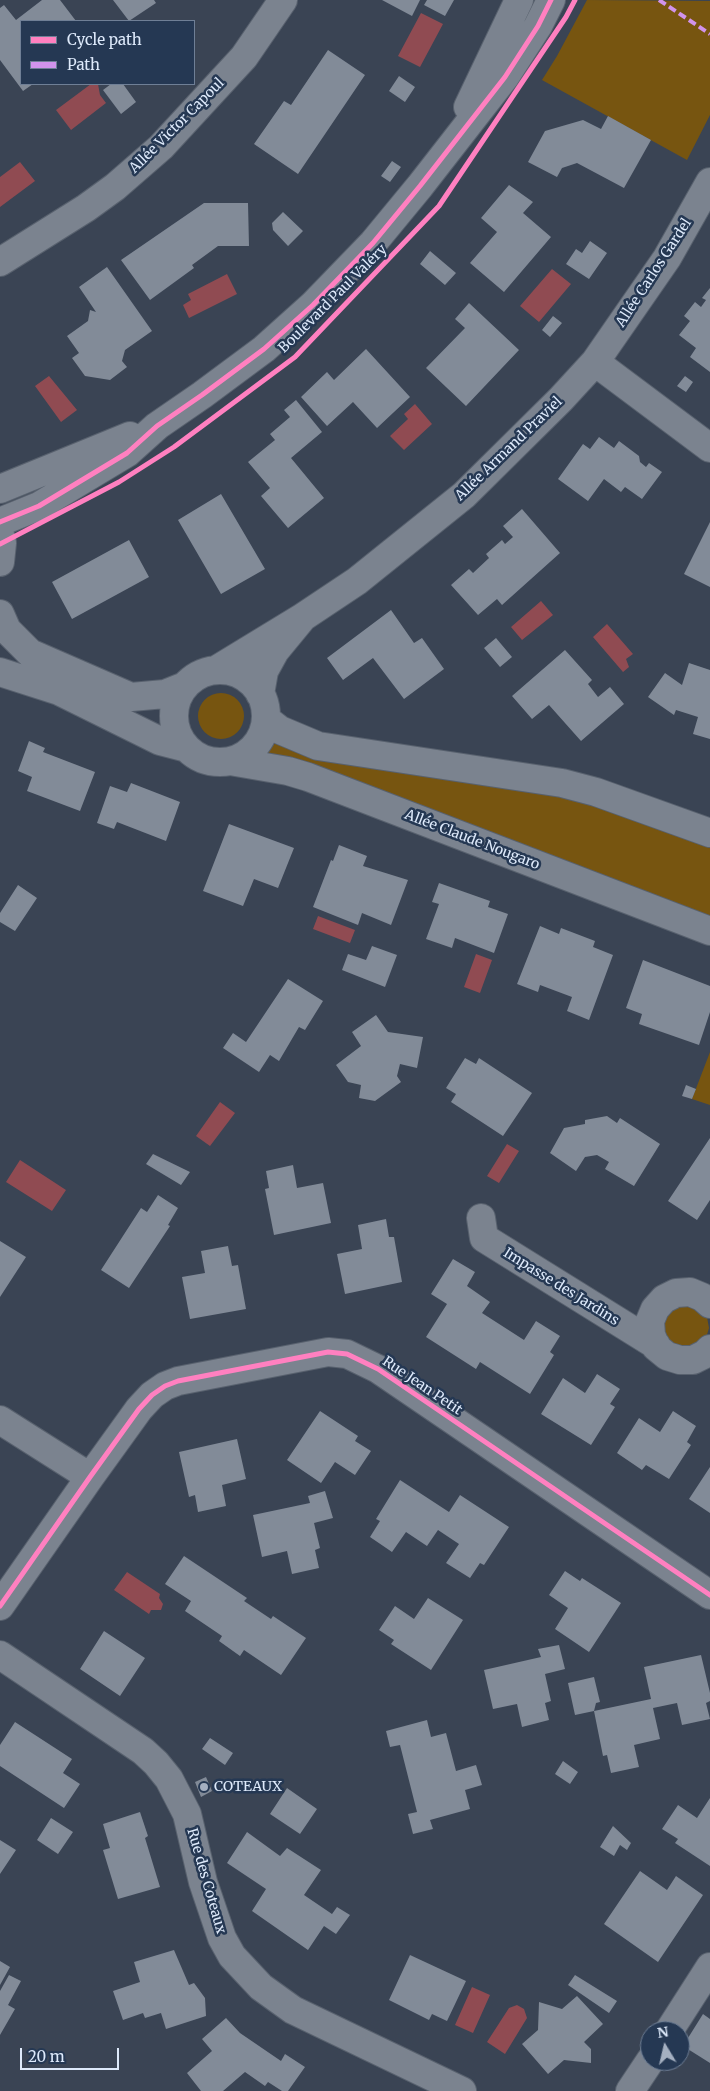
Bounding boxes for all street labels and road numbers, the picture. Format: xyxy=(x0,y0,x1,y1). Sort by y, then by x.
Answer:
street label: Allée Victor Capoul xyxy=(126,75,228,177)
street label: Allée Carlos Gardel xyxy=(613,216,695,330)
street label: Boulevard Paul Valéry xyxy=(275,241,391,357)
street label: Allée Armand Praviel xyxy=(452,394,566,504)
street label: Allée Claude Nougaro xyxy=(402,807,542,873)
street label: Impasse des Jardins xyxy=(500,1245,622,1329)
street label: Rue Jean Petit xyxy=(379,1353,465,1419)
street label: Rue des Coteaux xyxy=(183,1826,229,1936)

